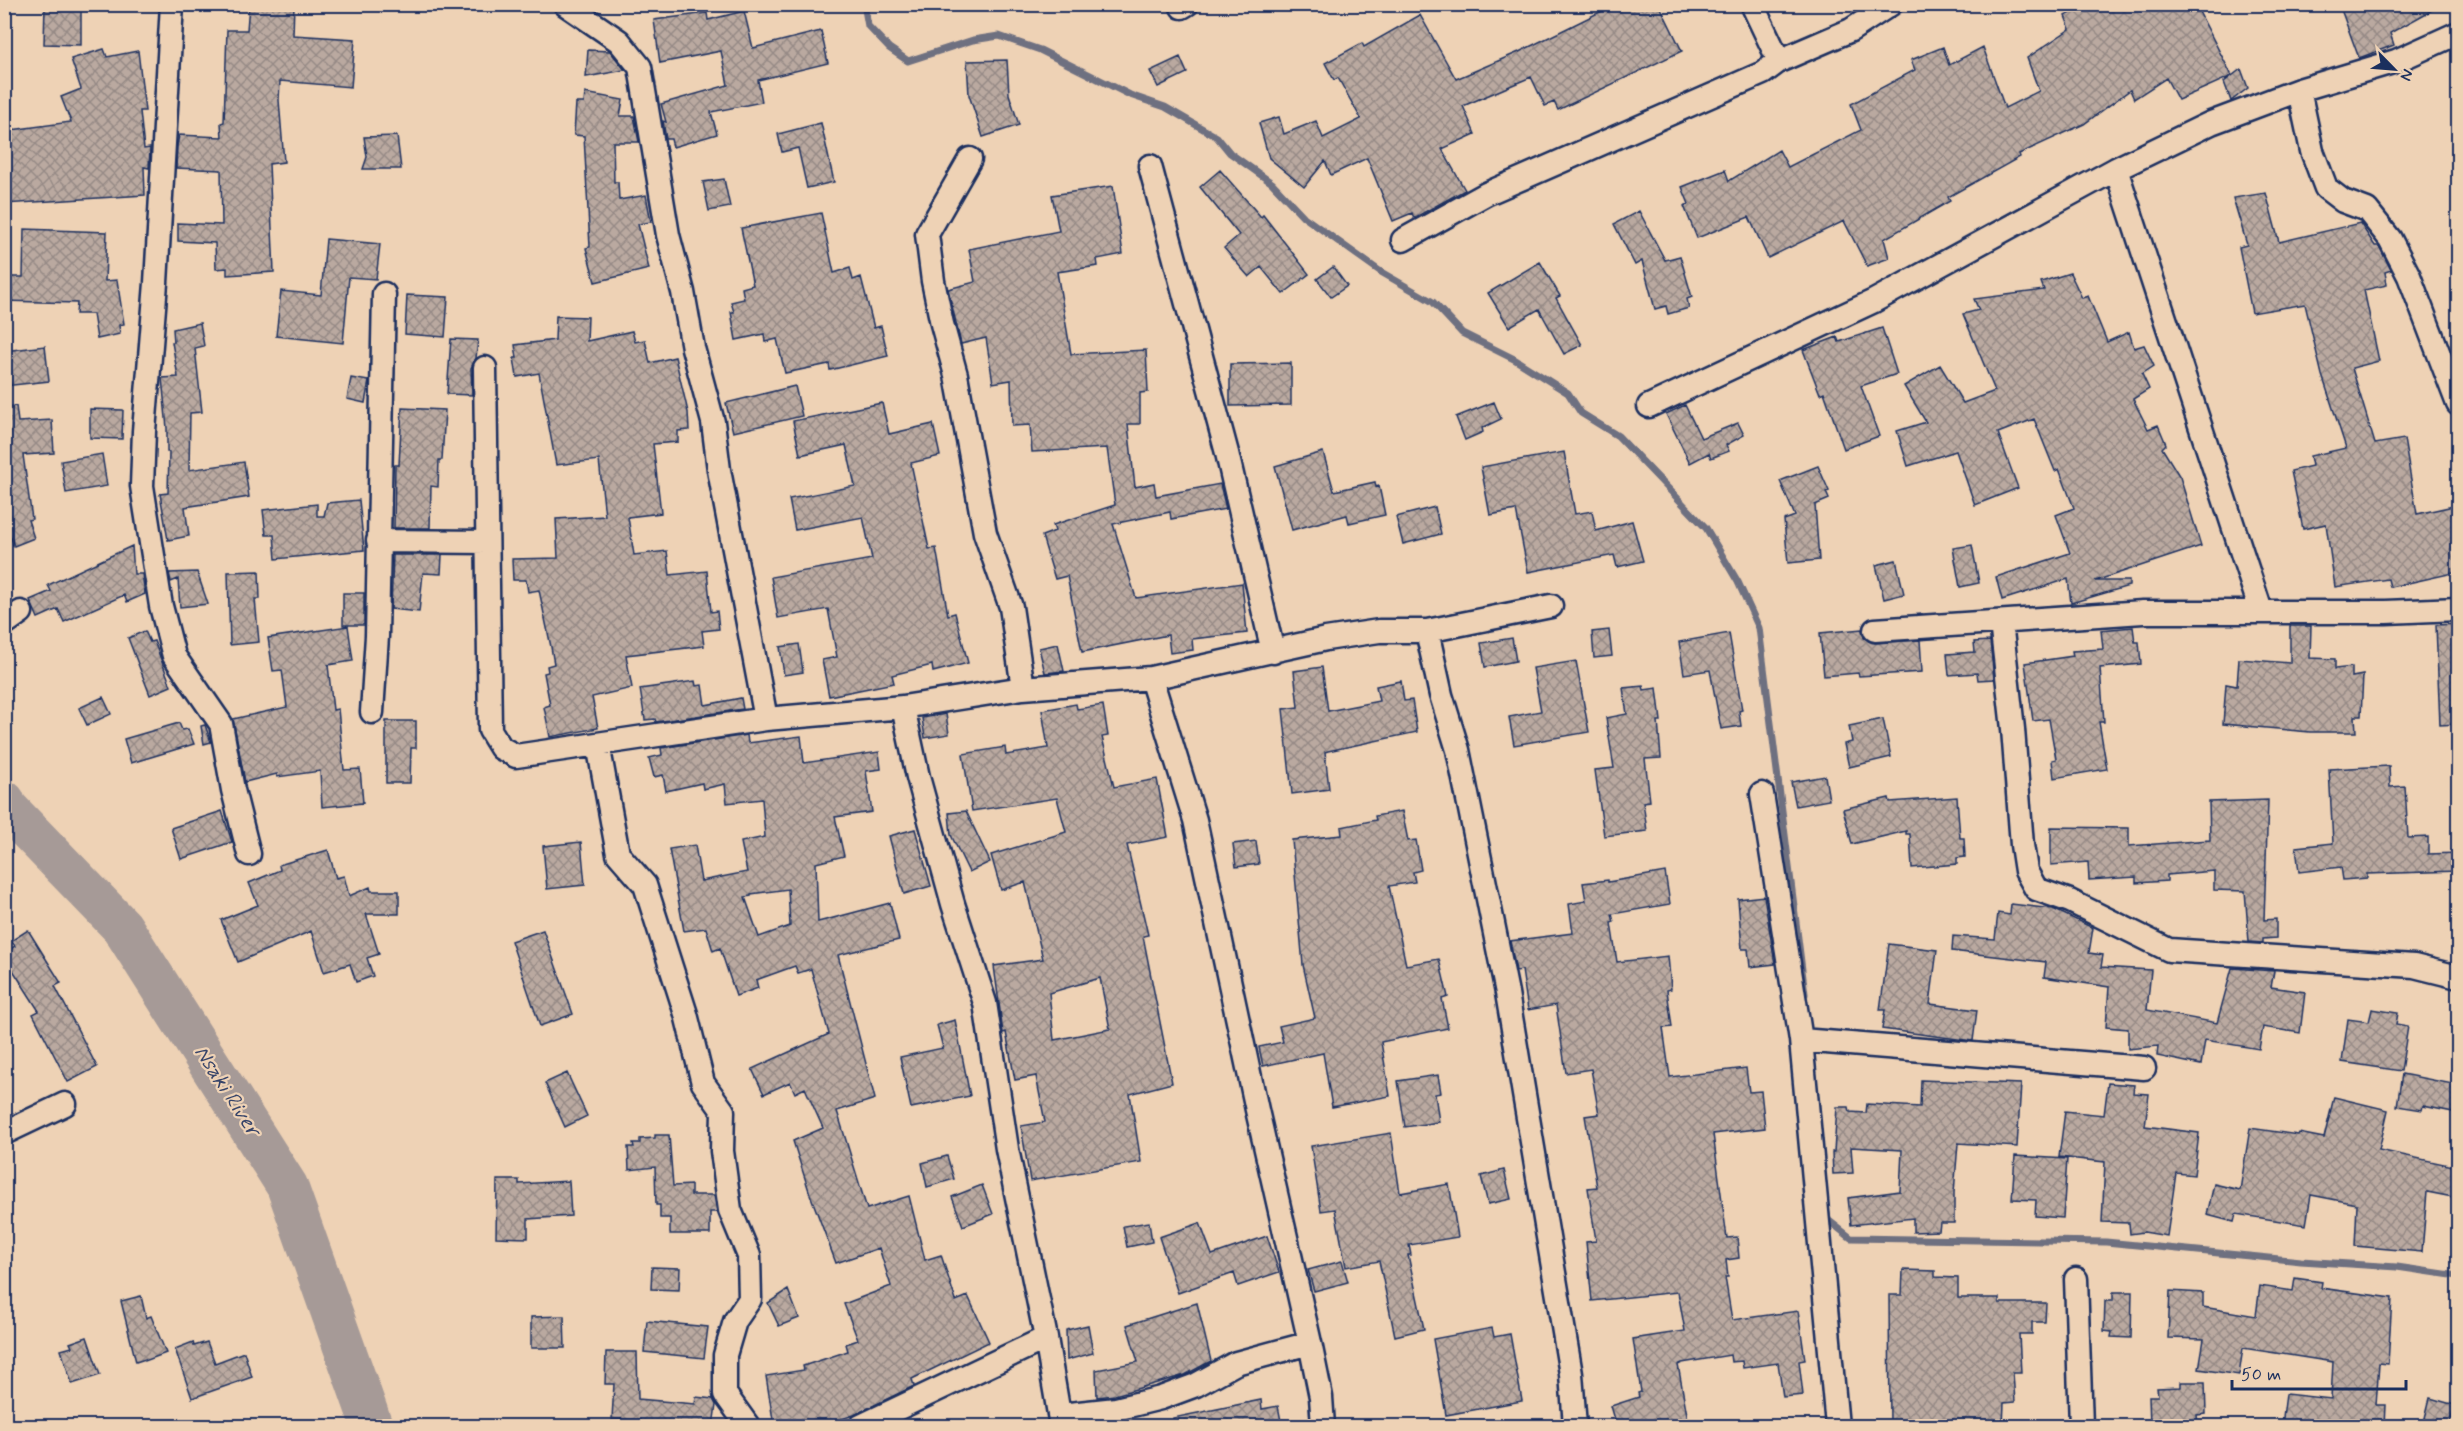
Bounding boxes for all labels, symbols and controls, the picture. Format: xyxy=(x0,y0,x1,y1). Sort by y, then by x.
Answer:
north arrow xyxy=(2364,39,2424,99)
text: N xyxy=(2394,65,2418,84)
water label: Nsaki River xyxy=(187,1040,268,1144)
scale bar xyxy=(2232,1353,2406,1391)
text: 50 m xyxy=(2241,1363,2281,1387)

